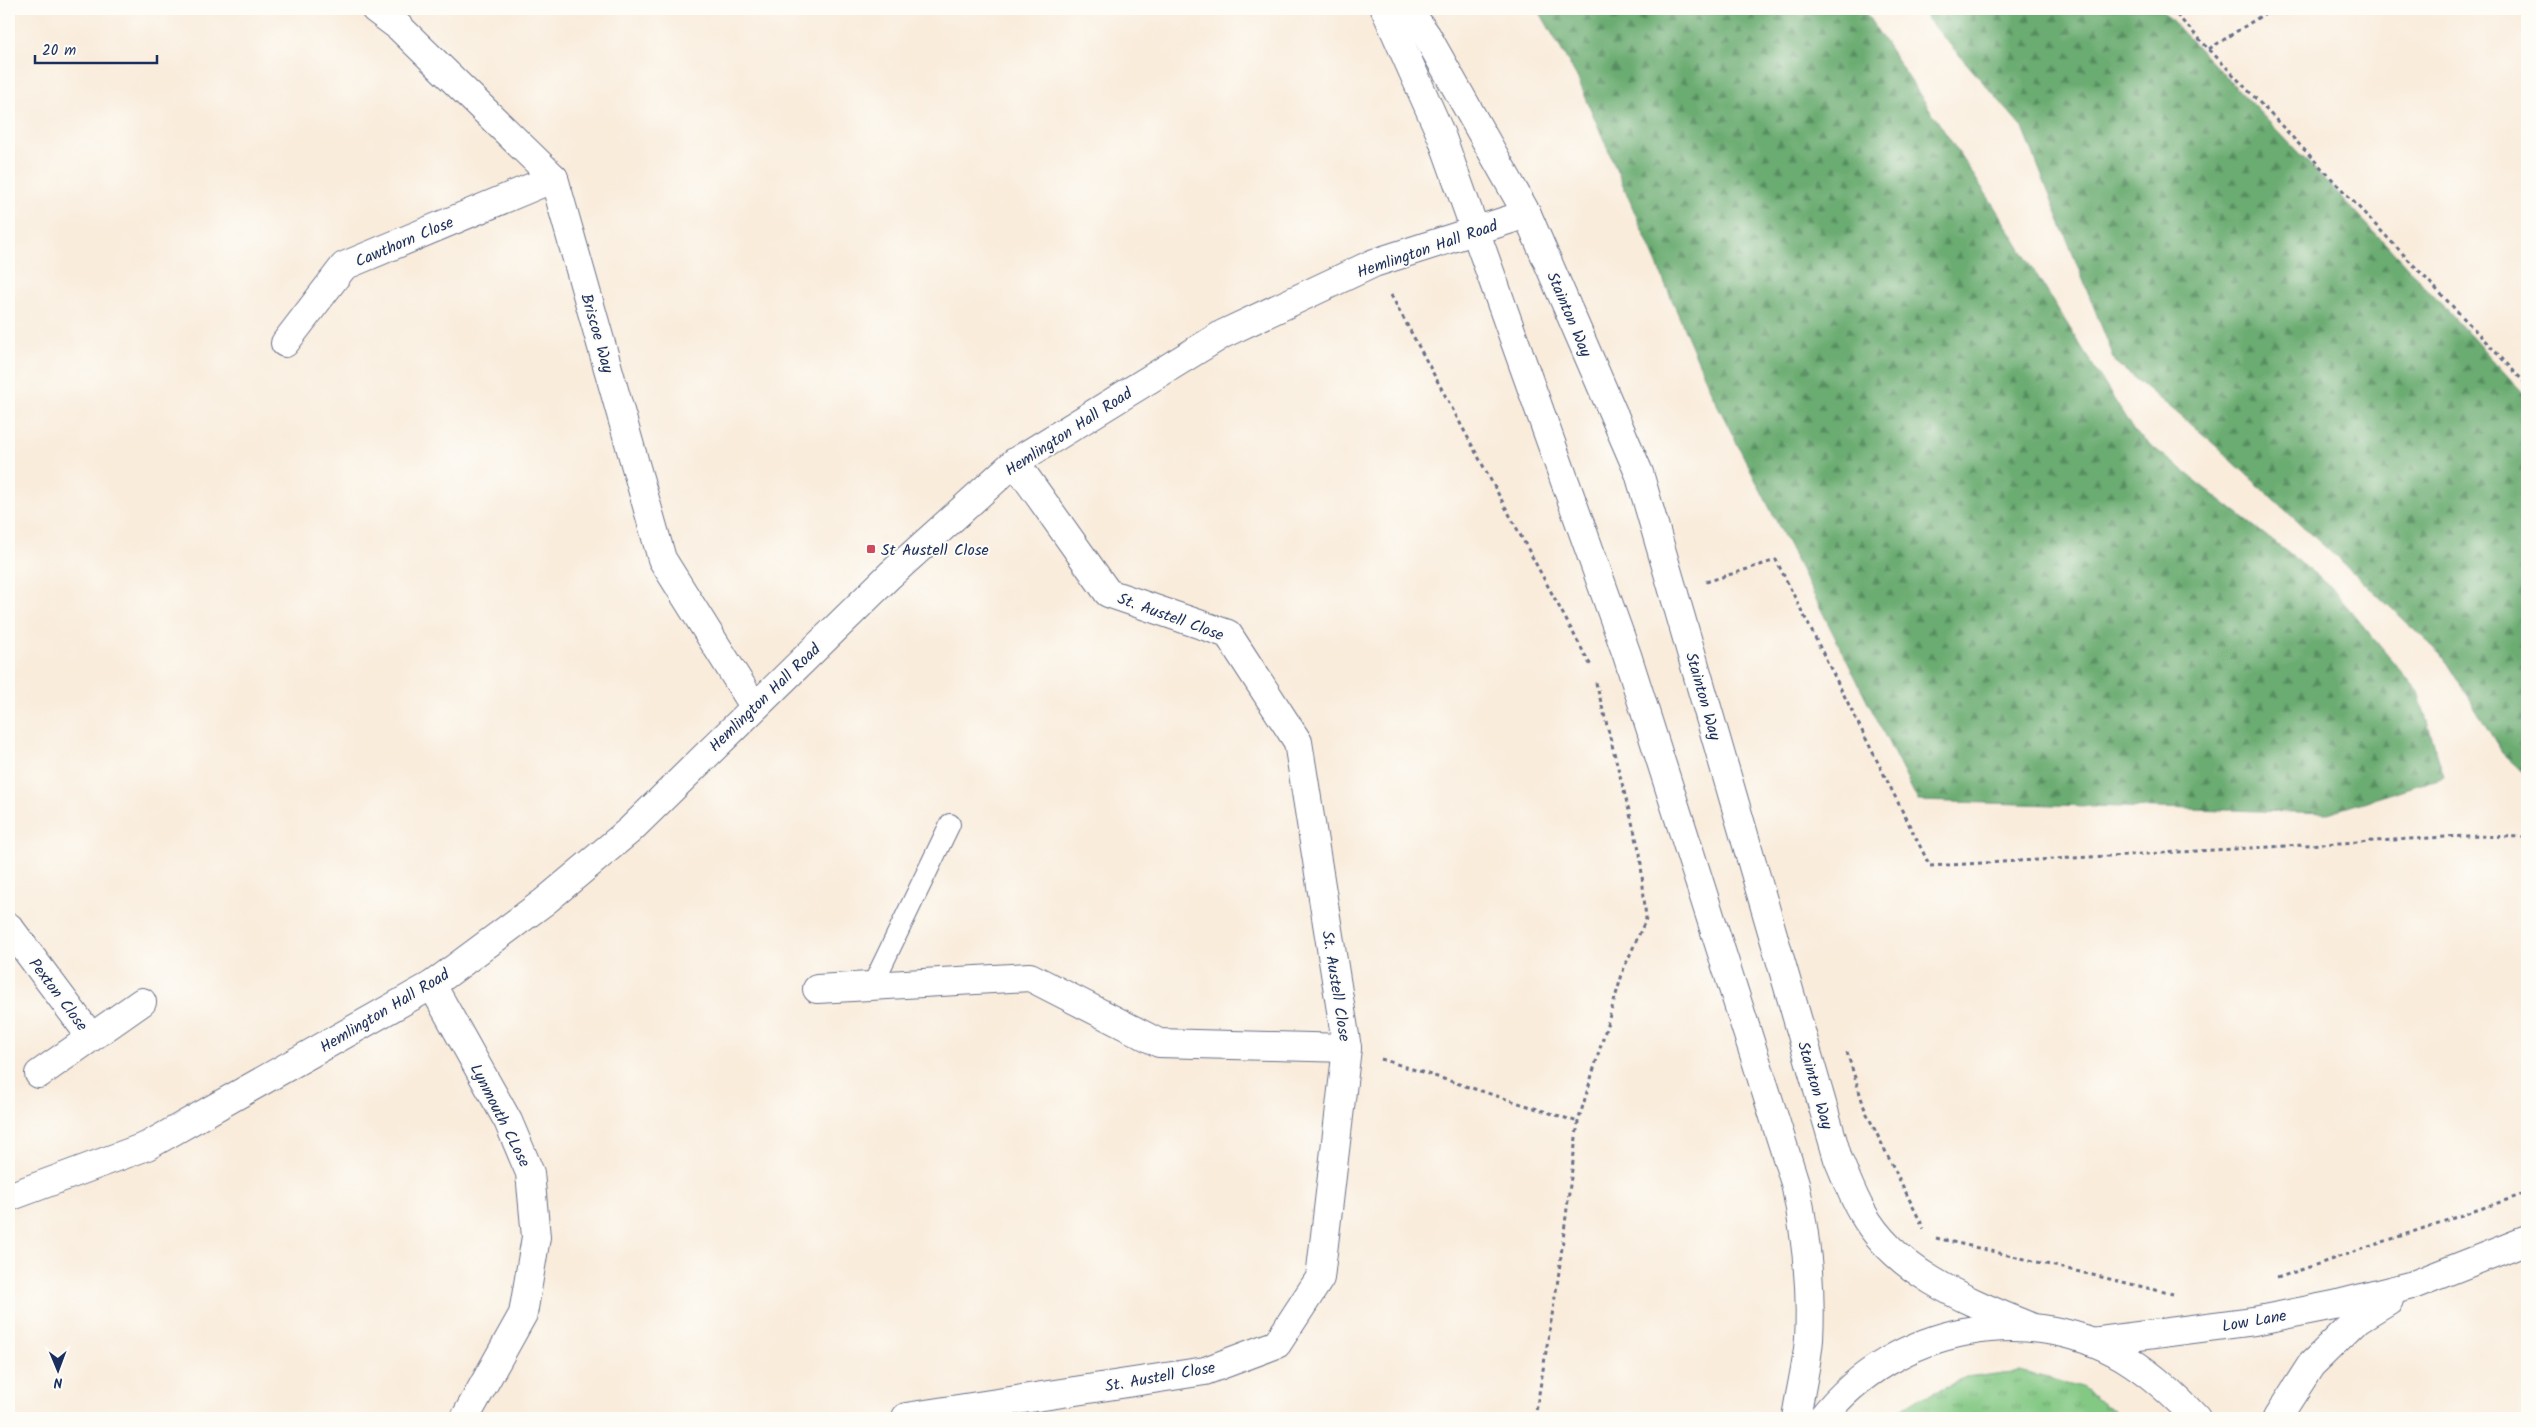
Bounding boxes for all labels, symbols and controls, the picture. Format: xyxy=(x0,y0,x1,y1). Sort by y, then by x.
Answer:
scale bar xyxy=(35,32,158,64)
text: 20 m xyxy=(42,39,76,63)
street label: Cawthorn Close xyxy=(351,210,458,274)
street label: Hemlington Hall Road xyxy=(1354,213,1502,285)
street label: Stainton Way xyxy=(1539,268,1598,362)
street label: Briscoe Way xyxy=(573,291,620,377)
street label: Hemlington Hall Road xyxy=(1000,381,1138,483)
place label: St Austell Close xyxy=(881,538,989,563)
marker: St Austell Close xyxy=(865,543,877,555)
street label: St. Austell Close xyxy=(1114,587,1227,648)
street label: Hemlington Hall Road xyxy=(703,637,827,758)
street label: Stainton Way xyxy=(1678,650,1727,744)
street label: St. Austell Close xyxy=(1314,929,1357,1043)
street label: Pexton Close xyxy=(22,953,94,1037)
street label: Hemlington Hall Road xyxy=(315,962,455,1060)
street label: Stainton Way xyxy=(1790,1039,1839,1133)
street label: Lynmouth CLose xyxy=(463,1060,537,1172)
street label: Low Lane xyxy=(2220,1304,2289,1339)
north arrow xyxy=(32,1344,82,1394)
street label: St. Austell Close xyxy=(1103,1355,1217,1399)
text: N xyxy=(53,1371,63,1393)

